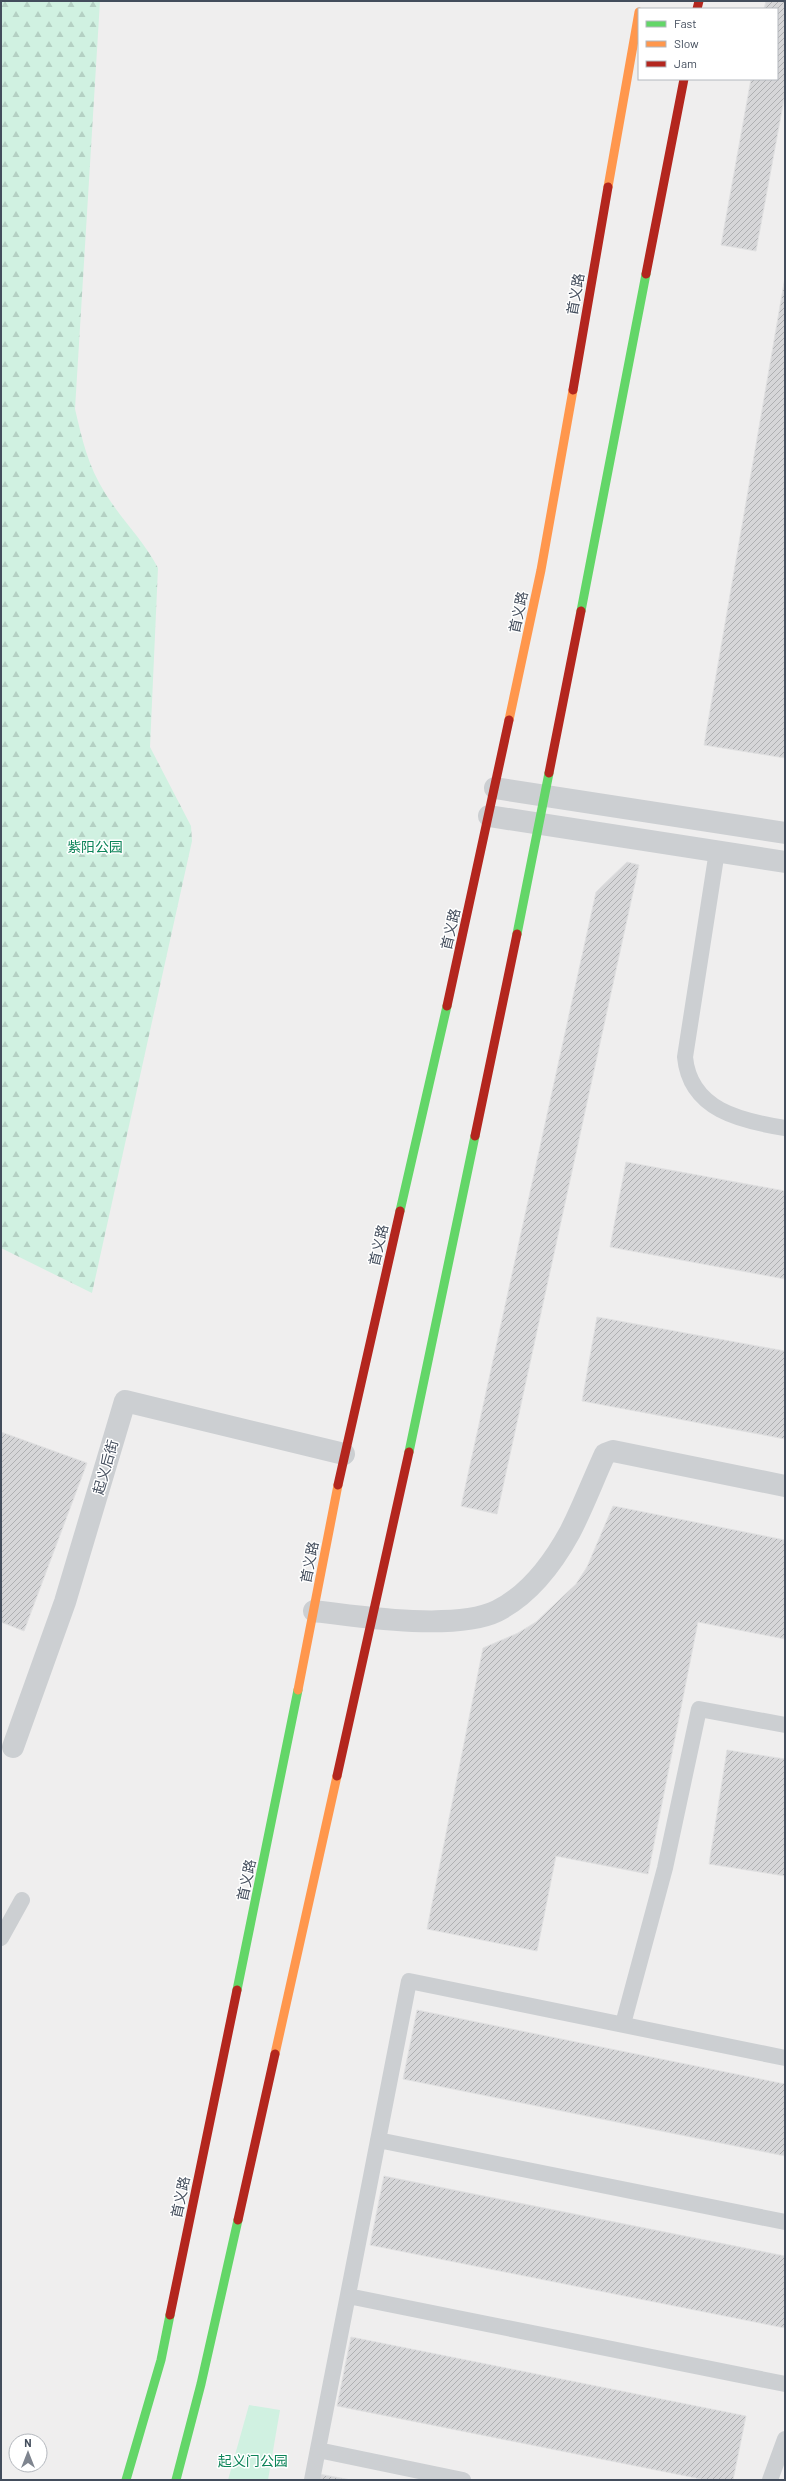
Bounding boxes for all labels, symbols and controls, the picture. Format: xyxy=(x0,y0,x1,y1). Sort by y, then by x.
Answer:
legend xyxy=(638,8,778,80)
text: Fast xyxy=(674,16,697,30)
text: Slow xyxy=(674,36,699,50)
text: Jam xyxy=(674,56,697,70)
street label: 首义路 xyxy=(563,272,587,316)
street label: 首义路 xyxy=(505,590,531,634)
park label: 紫阳公园 xyxy=(67,838,123,855)
street label: 首义路 xyxy=(437,907,463,951)
street label: 首义路 xyxy=(365,1223,391,1267)
street label: 起义后街 xyxy=(89,1438,121,1496)
street label: 首义路 xyxy=(297,1540,321,1584)
street label: 首义路 xyxy=(233,1858,259,1902)
street label: 首义路 xyxy=(167,2175,193,2219)
north arrow xyxy=(8,2433,48,2473)
text: N xyxy=(24,2436,32,2449)
park label: 起义门公园 xyxy=(218,2452,288,2469)

